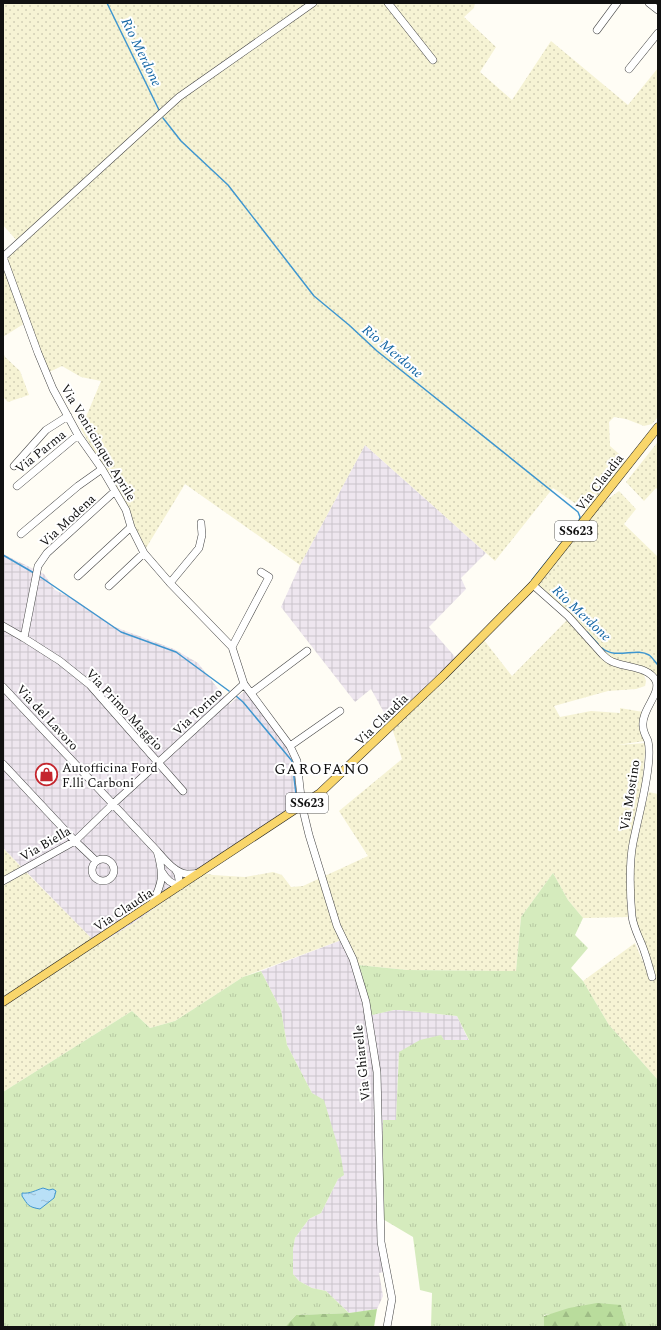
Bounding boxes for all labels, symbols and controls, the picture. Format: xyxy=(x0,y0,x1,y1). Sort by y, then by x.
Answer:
water label: Rio Merdone xyxy=(116,14,167,90)
water label: Rio Merdone xyxy=(357,319,428,383)
street label: Via Venticinque Aprile xyxy=(55,380,141,505)
street label: Via Parma xyxy=(11,425,71,479)
street label: Via Claudia xyxy=(571,449,629,516)
street label: Via Modena xyxy=(35,489,101,552)
road number: SS623 xyxy=(555,521,597,541)
water label: Rio Merdone xyxy=(547,580,616,646)
street label: Via Primo Maggio xyxy=(81,664,168,755)
street label: Via del Lavoro xyxy=(11,680,83,755)
street label: Via Torino xyxy=(168,683,227,740)
street label: Via Claudia xyxy=(350,688,414,750)
place label: Autofficina Ford F.lli Carboni xyxy=(62,758,158,793)
district label: GAROFANO xyxy=(274,758,370,781)
street label: Via Mostino xyxy=(615,758,645,832)
shop icon: Autofficina Ford F.lli Carboni xyxy=(33,761,59,787)
road number: SS623 xyxy=(286,793,328,813)
street label: Via Biella xyxy=(16,821,75,867)
street label: Via Claudia xyxy=(90,883,158,937)
street label: Via Ghiarelle xyxy=(348,1024,376,1102)

